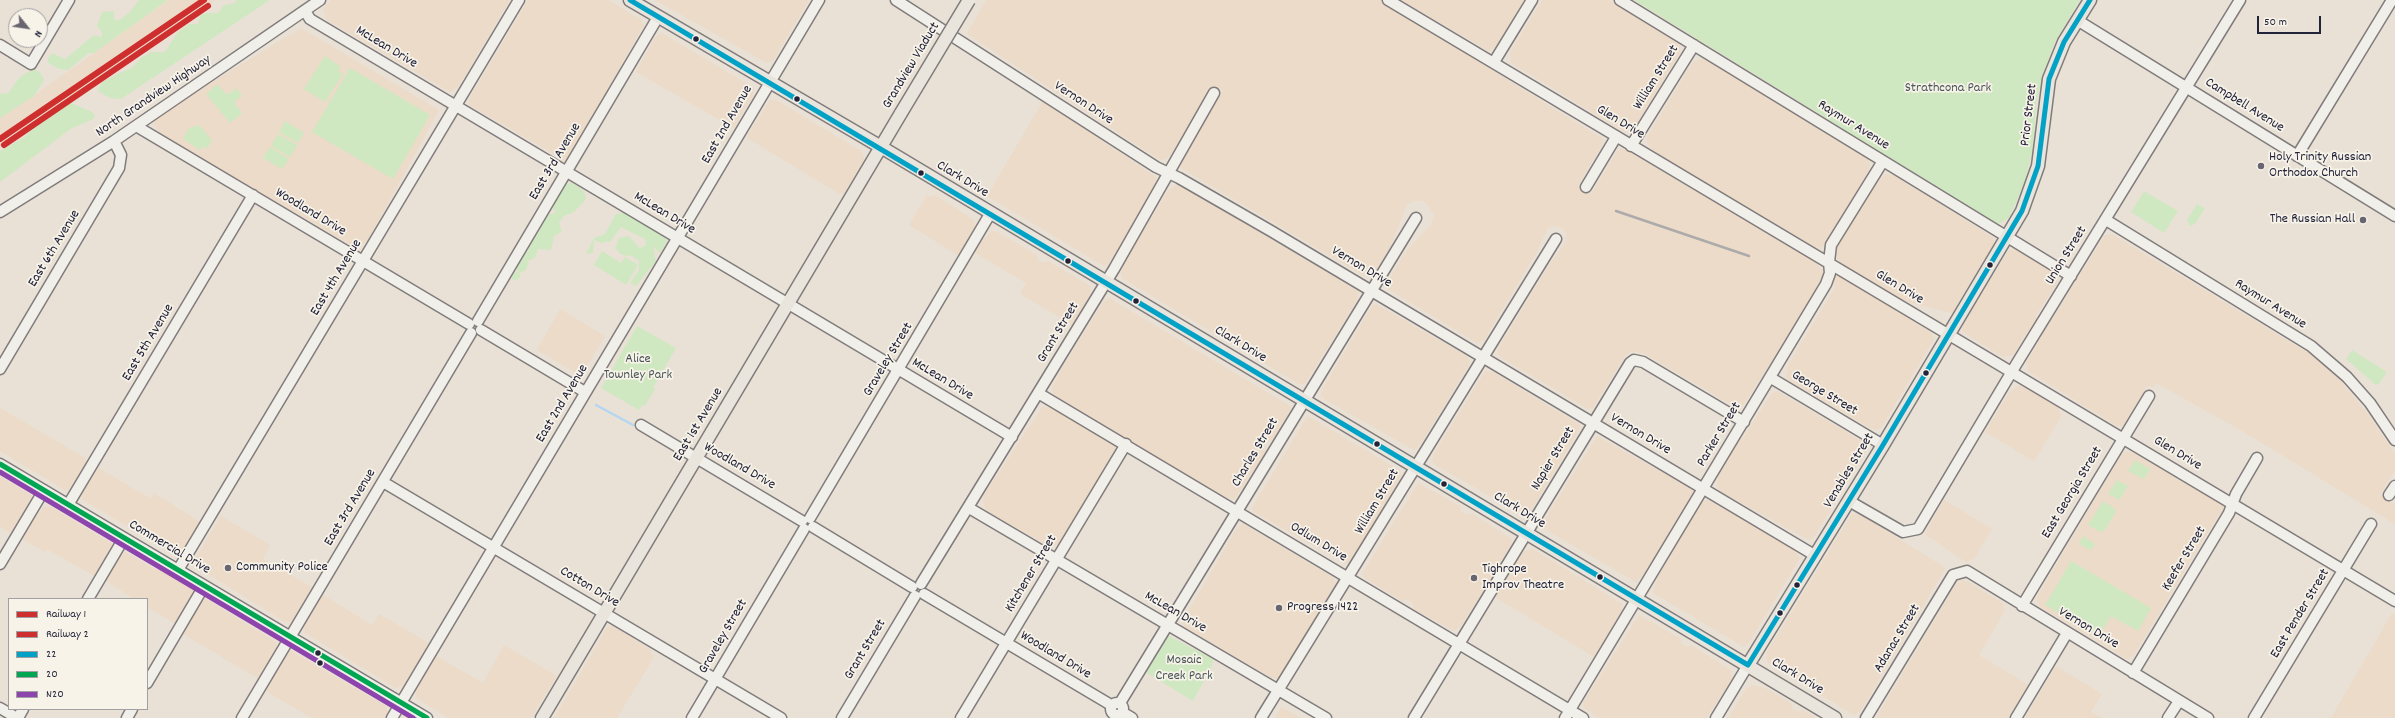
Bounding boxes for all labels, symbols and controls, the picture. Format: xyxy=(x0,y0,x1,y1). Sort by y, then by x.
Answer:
north arrow xyxy=(8,8,48,48)
scale bar xyxy=(2259,8,2323,34)
text: 50 m xyxy=(2264,14,2287,31)
street label: Grandview Viaduct xyxy=(880,20,944,112)
street label: McLean Drive xyxy=(352,23,420,73)
text: N xyxy=(29,27,46,40)
unlabelled marker xyxy=(691,34,701,44)
street label: William Street xyxy=(1630,42,1684,114)
street label: North Grandview Highway xyxy=(93,52,215,142)
street label: Campbell Avenue xyxy=(2201,75,2287,137)
street label: Vernon Drive xyxy=(1050,79,1116,129)
park label: Strathcona Park xyxy=(1905,81,1991,97)
street label: East 2nd Avenue xyxy=(699,83,757,167)
street label: Prior Street xyxy=(2018,83,2042,147)
unlabelled marker xyxy=(792,94,802,104)
street label: Raymur Avenue xyxy=(1814,97,1892,155)
street label: Glen Drive xyxy=(1593,102,1647,144)
street label: East 3rd Avenue xyxy=(526,121,586,203)
place label: Holy Trinity Russian Orthodox Church xyxy=(2269,150,2371,182)
street label: Clark Drive xyxy=(933,158,991,202)
marker: Holy Trinity Russian Orthodox Church xyxy=(2256,161,2266,171)
unlabelled marker xyxy=(916,168,926,178)
street label: Woodland Drive xyxy=(271,185,349,241)
street label: McLean Drive xyxy=(630,189,698,239)
street label: East 6th Avenue xyxy=(25,207,85,291)
place label: The Russian Hall xyxy=(2270,212,2355,228)
marker: The Russian Hall xyxy=(2358,215,2368,225)
street label: Union Street xyxy=(2042,224,2092,288)
street label: East 4th Avenue xyxy=(308,237,366,319)
street label: Vernon Drive xyxy=(1328,243,1394,293)
unlabelled marker xyxy=(1063,256,1073,266)
unlabelled marker xyxy=(1985,260,1995,270)
street label: Glen Drive xyxy=(1872,267,1926,309)
street label: Raymur Avenue xyxy=(2231,276,2309,334)
unlabelled marker xyxy=(1131,296,1141,306)
street label: Grant Street xyxy=(1034,300,1084,366)
street label: East 5th Avenue xyxy=(119,301,179,385)
street label: Graveley Street xyxy=(860,320,918,400)
street label: Clark Drive xyxy=(1211,323,1269,367)
park label: Alice Townley Park xyxy=(604,352,672,384)
street label: McLean Drive xyxy=(908,355,976,405)
street label: East 2nd Avenue xyxy=(533,362,593,446)
street label: George Street xyxy=(1788,368,1860,420)
unlabelled marker xyxy=(1921,368,1931,378)
street label: East 1st Avenue xyxy=(670,385,728,465)
street label: Parker Street xyxy=(1694,400,1746,470)
street label: Vernon Drive xyxy=(1607,410,1673,460)
street label: Charles Street xyxy=(1229,415,1283,491)
street label: Napier Street xyxy=(1528,424,1580,494)
street label: Venables Street xyxy=(1821,430,1879,512)
street label: Glen Drive xyxy=(2150,433,2204,475)
unlabelled marker xyxy=(1372,439,1382,449)
street label: Woodland Drive xyxy=(700,440,778,494)
street label: East Georgia Street xyxy=(2039,444,2107,542)
street label: William Street xyxy=(1352,466,1404,538)
street label: East 3rd Avenue xyxy=(321,467,381,549)
unlabelled marker xyxy=(1439,479,1449,489)
street label: Clark Drive xyxy=(1490,489,1548,533)
street label: Commercial Drive xyxy=(125,517,213,579)
street label: Odlum Drive xyxy=(1286,519,1350,567)
street label: Keefer Street xyxy=(2159,524,2211,594)
street label: Kitchener Street xyxy=(1002,532,1062,616)
place label: Community Police xyxy=(236,560,328,576)
place label: Tighrope Improv Theatre xyxy=(1482,562,1564,594)
marker: Community Police xyxy=(223,563,233,573)
street label: Cotton Drive xyxy=(556,564,622,612)
street label: East Pender Street xyxy=(2268,566,2334,662)
unlabelled marker xyxy=(1595,572,1605,582)
marker: Tighrope Improv Theatre xyxy=(1469,573,1479,583)
unlabelled marker xyxy=(1792,580,1802,590)
street label: McLean Drive xyxy=(1141,588,1209,638)
street label: Graveley Street xyxy=(696,597,752,677)
legend xyxy=(8,598,148,710)
place label: Progress 1422 xyxy=(1287,600,1358,616)
street label: Adanac Street xyxy=(1871,602,1925,676)
marker: Progress 1422 xyxy=(1274,603,1284,613)
street label: Vernon Drive xyxy=(2055,604,2121,654)
text: Railway 1 xyxy=(46,606,86,623)
unlabelled marker xyxy=(1775,608,1785,618)
street label: Grant Street xyxy=(841,617,891,683)
text: Railway 2 xyxy=(46,626,89,643)
street label: Woodland Drive xyxy=(1016,628,1094,684)
text: 22 xyxy=(46,646,57,663)
unlabelled marker xyxy=(313,648,323,658)
park label: Mosaic Creek Park xyxy=(1155,653,1213,686)
street label: Clark Drive xyxy=(1768,655,1826,699)
unlabelled marker xyxy=(315,658,325,668)
text: 20 xyxy=(46,666,58,683)
text: N20 xyxy=(46,686,64,703)

